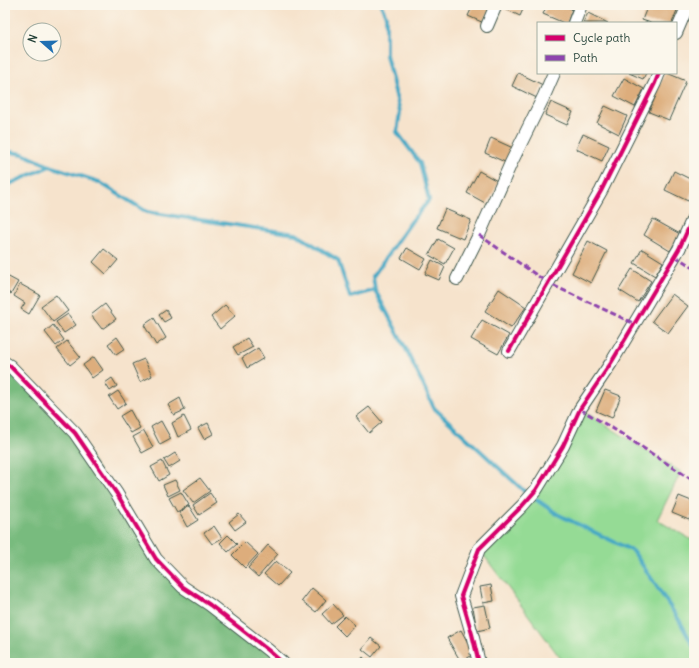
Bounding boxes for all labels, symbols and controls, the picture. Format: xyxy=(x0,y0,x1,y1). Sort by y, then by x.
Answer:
north arrow xyxy=(22,22,62,62)
legend xyxy=(537,22,677,74)
text: Cycle path xyxy=(573,30,630,45)
text: N xyxy=(25,33,40,45)
text: Path xyxy=(573,50,598,65)

